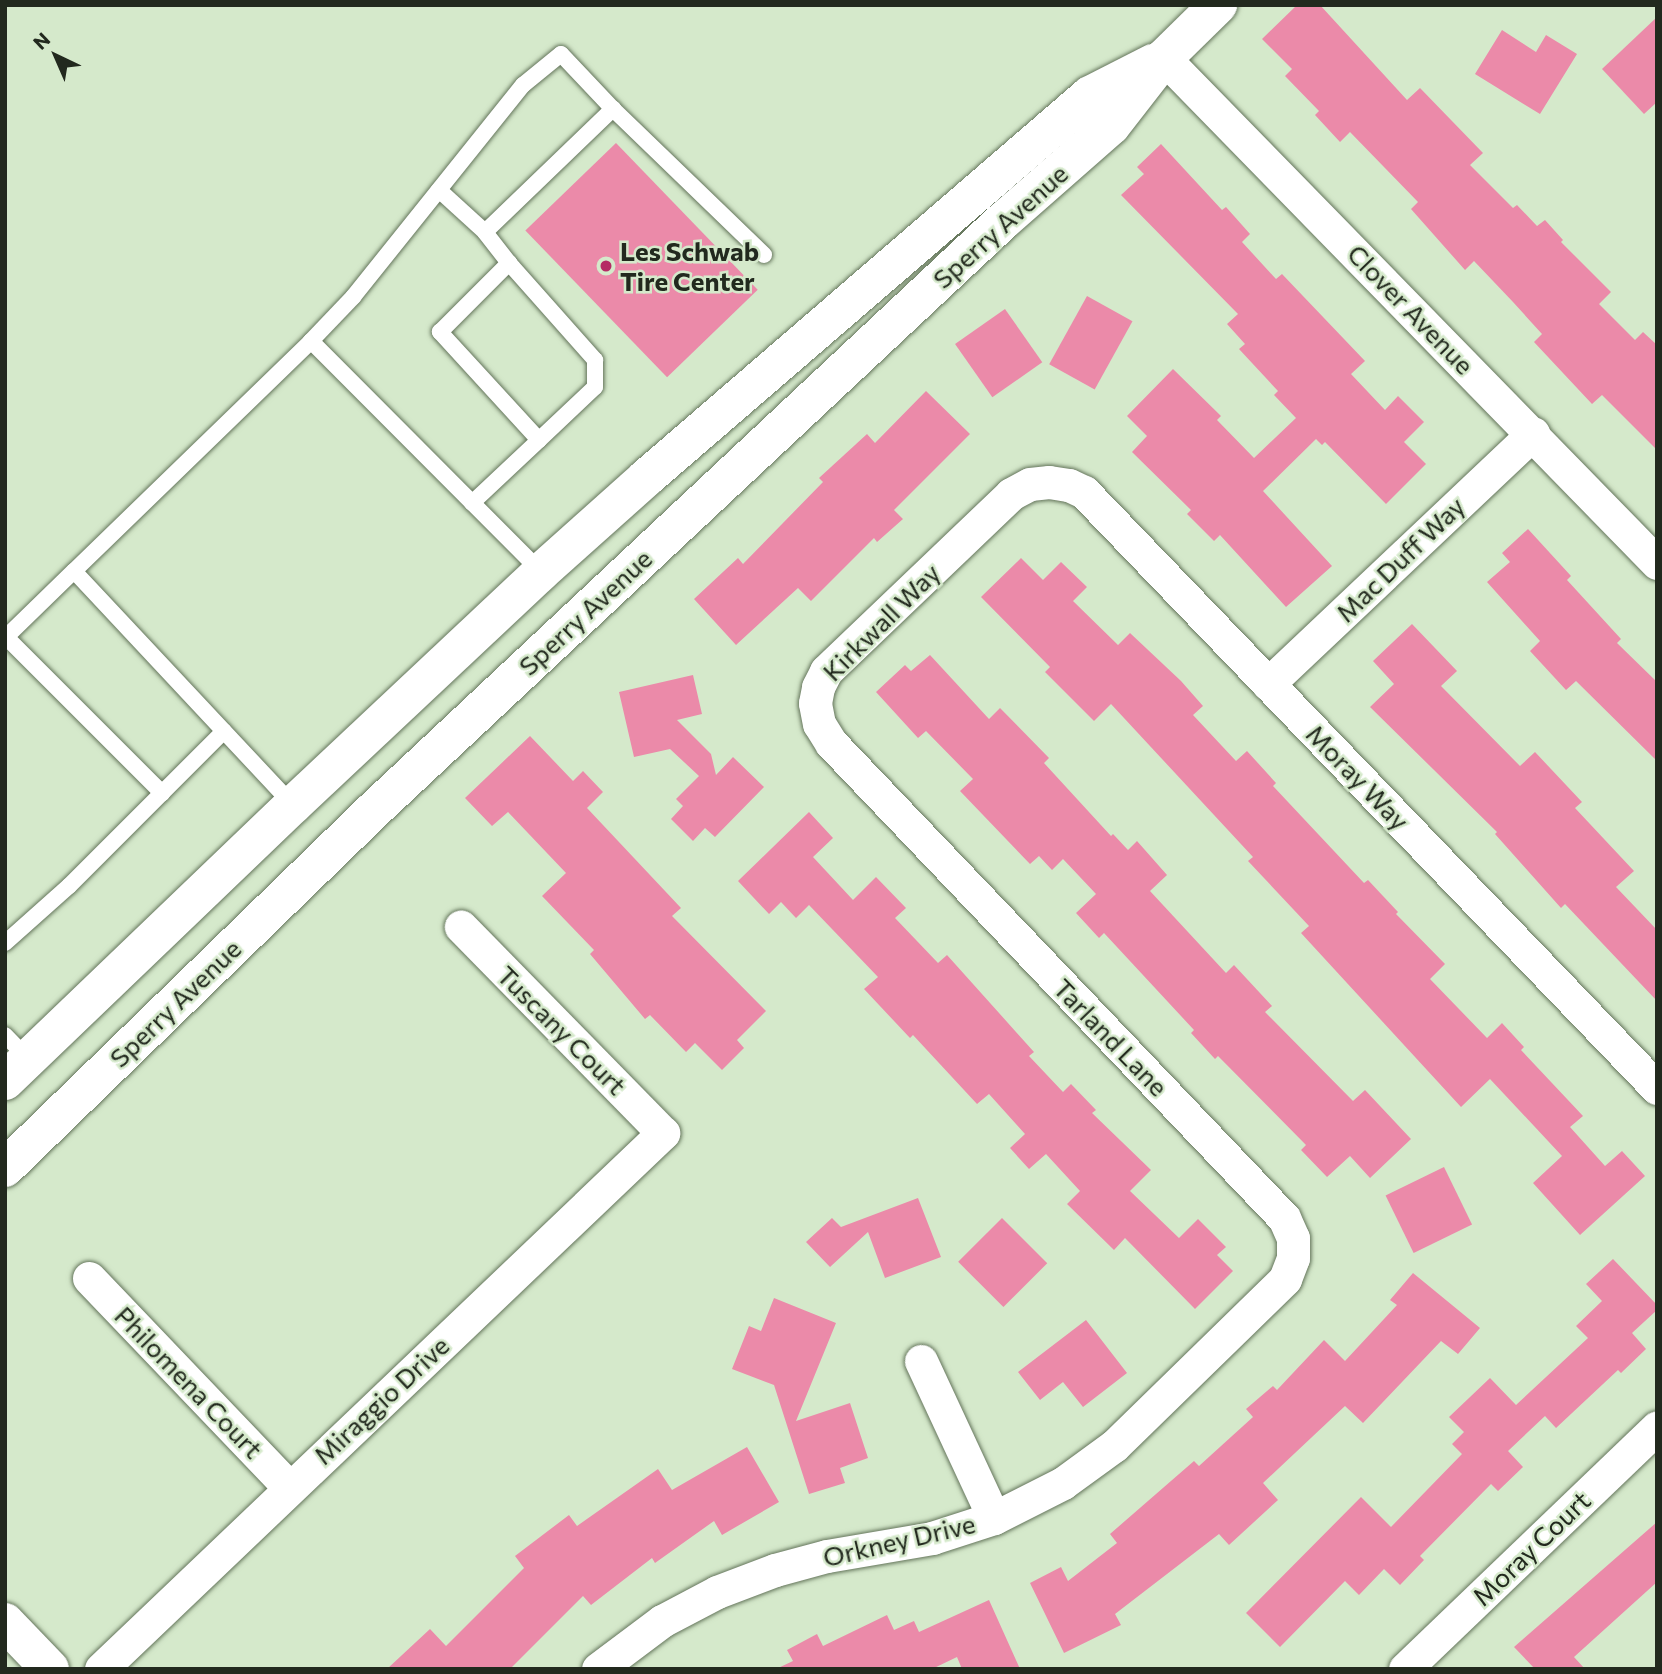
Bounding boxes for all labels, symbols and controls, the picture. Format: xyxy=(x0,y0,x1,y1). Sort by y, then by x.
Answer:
north arrow xyxy=(21,21,91,91)
text: N xyxy=(28,27,54,54)
street label: Sperry Avenue xyxy=(926,157,1074,295)
place label: Les Schwab Tire Center xyxy=(620,235,759,296)
street label: Clover Avenue xyxy=(1341,238,1481,380)
marker: Les Schwab Tire Center xyxy=(598,258,614,274)
street label: Mac Duff Way xyxy=(1329,490,1471,628)
street label: Sperry Avenue xyxy=(512,543,658,681)
street label: Kirkwall Way xyxy=(816,557,946,687)
street label: Moray Way xyxy=(1300,718,1416,836)
street label: Sperry Avenue xyxy=(103,933,247,1073)
street label: Tuscany Court xyxy=(491,959,633,1101)
street label: Tarland Lane xyxy=(1047,972,1175,1102)
street label: Philomena Court xyxy=(109,1300,269,1464)
street label: Miraggio Drive xyxy=(307,1329,455,1471)
street label: Moray Court xyxy=(1466,1484,1596,1612)
street label: Orkney Drive xyxy=(820,1507,978,1573)

